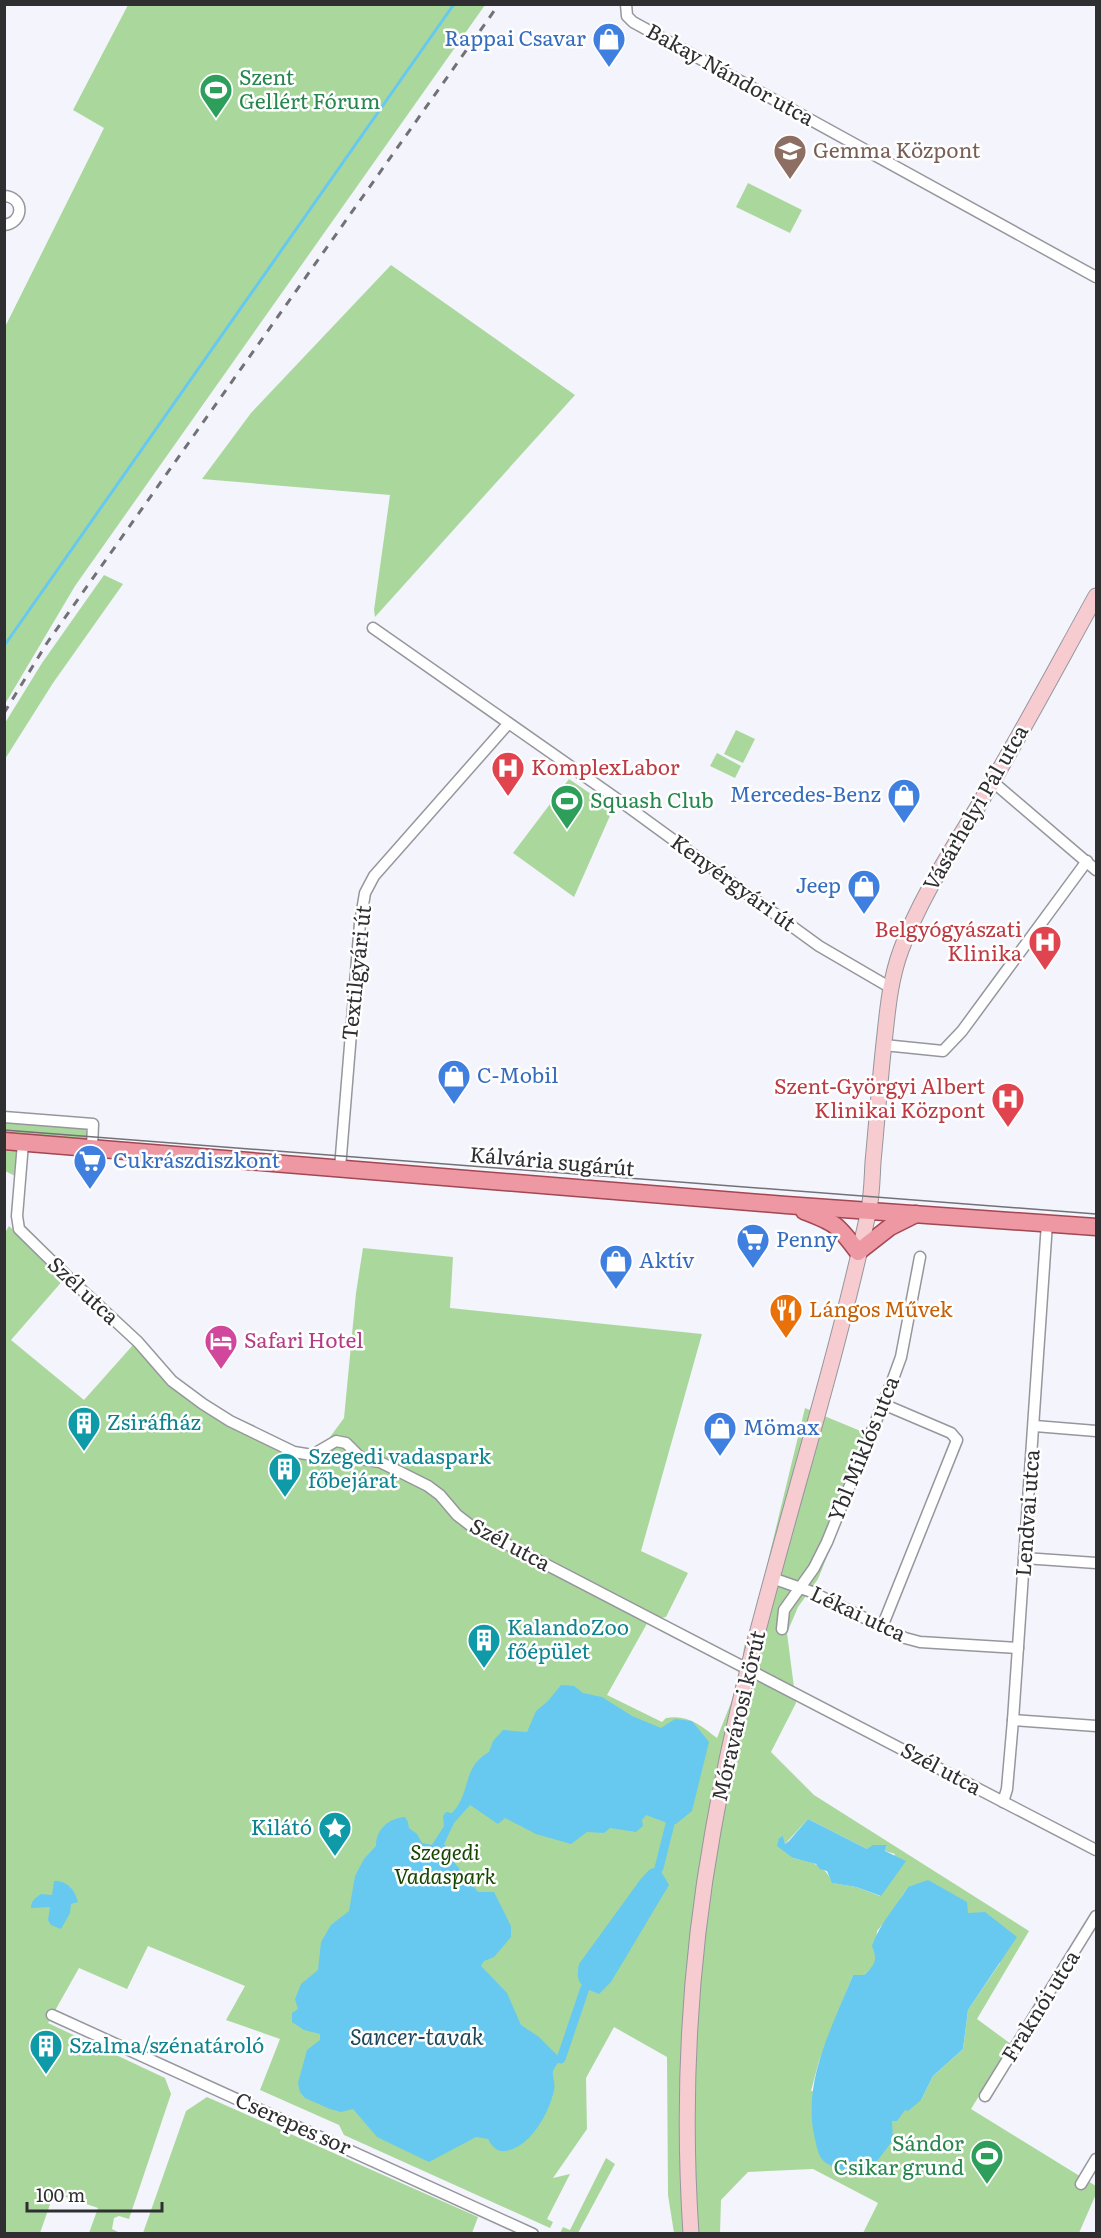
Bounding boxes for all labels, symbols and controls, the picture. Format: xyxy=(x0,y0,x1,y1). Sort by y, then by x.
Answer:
street label: Bakay Nándor utca xyxy=(642,14,821,132)
place label: Rappai Csavar xyxy=(444,21,586,52)
shop icon: Rappai Csavar xyxy=(591,21,627,68)
place label: Szent Gellért Fórum xyxy=(239,60,380,115)
sports icon: Szent Gellért Fórum xyxy=(198,72,234,119)
school or university icon: Gemma Központ xyxy=(772,133,808,180)
place label: Gemma Központ xyxy=(813,133,981,164)
street label: Vásárhelyi Pál utca xyxy=(914,717,1034,896)
hospital icon: KomplexLabor xyxy=(490,750,526,797)
place label: KomplexLabor xyxy=(531,750,680,781)
place label: Mercedes-Benz xyxy=(730,777,881,808)
shop icon: Mercedes-Benz xyxy=(886,777,922,824)
sports icon: Squash Club xyxy=(549,783,585,830)
place label: Squash Club xyxy=(590,783,714,814)
street label: Kenyérgyári út xyxy=(666,825,804,937)
place label: Jeep xyxy=(796,868,841,899)
shop icon: Jeep xyxy=(846,868,882,915)
street label: Textilgyári út xyxy=(332,903,377,1042)
place label: Belgyógyászati Klinika xyxy=(875,912,1023,967)
hospital icon: Belgyógyászati Klinika xyxy=(1027,924,1063,971)
shop icon: C-Mobil xyxy=(436,1058,472,1105)
place label: C-Mobil xyxy=(477,1058,558,1089)
place label: Szent-Györgyi Albert Klinikai Központ xyxy=(774,1069,986,1124)
hospital icon: Szent-Györgyi Albert Klinikai Központ xyxy=(990,1081,1026,1128)
street label: Kálvária sugárút xyxy=(469,1137,636,1182)
supermarket icon: Cukrászdiszkont xyxy=(72,1143,108,1190)
place label: Cukrászdiszkont xyxy=(113,1143,280,1174)
supermarket icon: Penny xyxy=(735,1222,771,1269)
place label: Penny xyxy=(776,1222,839,1253)
shop icon: Aktív xyxy=(598,1243,634,1290)
place label: Aktív xyxy=(639,1243,695,1274)
street label: Szél utca xyxy=(42,1248,128,1331)
restaurant icon: Lángos Művek xyxy=(768,1292,804,1339)
place label: Lángos Művek xyxy=(809,1292,953,1323)
hotel icon: Safari Hotel xyxy=(203,1323,239,1370)
place label: Safari Hotel xyxy=(244,1323,363,1354)
street label: Ybl Miklós utca xyxy=(818,1370,905,1526)
building icon: Zsiráfház xyxy=(66,1405,102,1452)
place label: Zsiráfház xyxy=(107,1405,201,1436)
shop icon: Mömax xyxy=(702,1410,738,1457)
place label: Mömax xyxy=(743,1410,819,1441)
place label: Szegedi vadaspark főbejárat xyxy=(308,1439,491,1494)
street label: Lendvai utca xyxy=(1006,1447,1045,1578)
building icon: Szegedi vadaspark főbejárat xyxy=(267,1451,303,1498)
street label: Szél utca xyxy=(465,1509,558,1577)
street label: Lékai utca xyxy=(806,1576,913,1648)
place label: KalandoZoo főépület xyxy=(507,1610,629,1665)
building icon: KalandoZoo főépület xyxy=(466,1622,502,1669)
street label: Móravárosi körút xyxy=(702,1626,771,1804)
street label: Szél utca xyxy=(896,1733,989,1801)
place label: Kilátó xyxy=(251,1810,312,1841)
place icon: Kilátó xyxy=(317,1810,353,1857)
park label: Szegedi Vadaspark xyxy=(394,1835,496,1890)
street label: Fraknói utca xyxy=(992,1942,1086,2067)
water label: Sancer-tavak xyxy=(350,2019,484,2052)
building icon: Szalma/szénatároló xyxy=(28,2028,64,2075)
place label: Szalma/szénatároló xyxy=(69,2028,264,2059)
street label: Cserepes sor xyxy=(231,2082,357,2161)
place label: Sándor Csikar grund xyxy=(833,2126,964,2181)
sports icon: Sándor Csikar grund xyxy=(969,2138,1005,2185)
scale bar xyxy=(27,2175,162,2213)
text: 100 m xyxy=(36,2181,85,2208)

